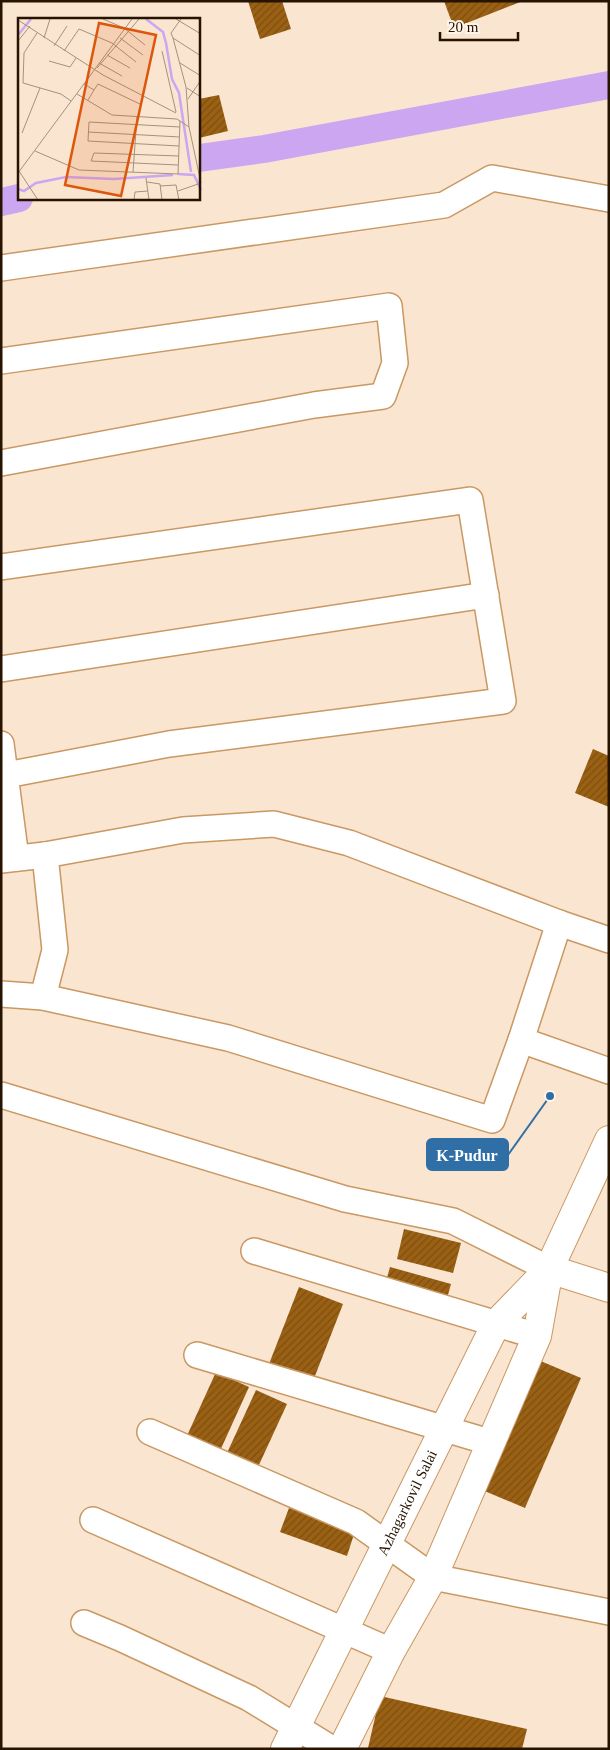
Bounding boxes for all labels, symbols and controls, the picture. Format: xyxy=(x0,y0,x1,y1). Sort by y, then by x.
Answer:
scale bar xyxy=(440,10,518,42)
inset map xyxy=(18,18,200,200)
text: 20 m xyxy=(448,19,479,35)
callout: K-Pudur xyxy=(427,1139,508,1170)
text: K-Pudur xyxy=(436,1147,498,1164)
street label: Azhagarkovil Salai xyxy=(374,1447,440,1558)

